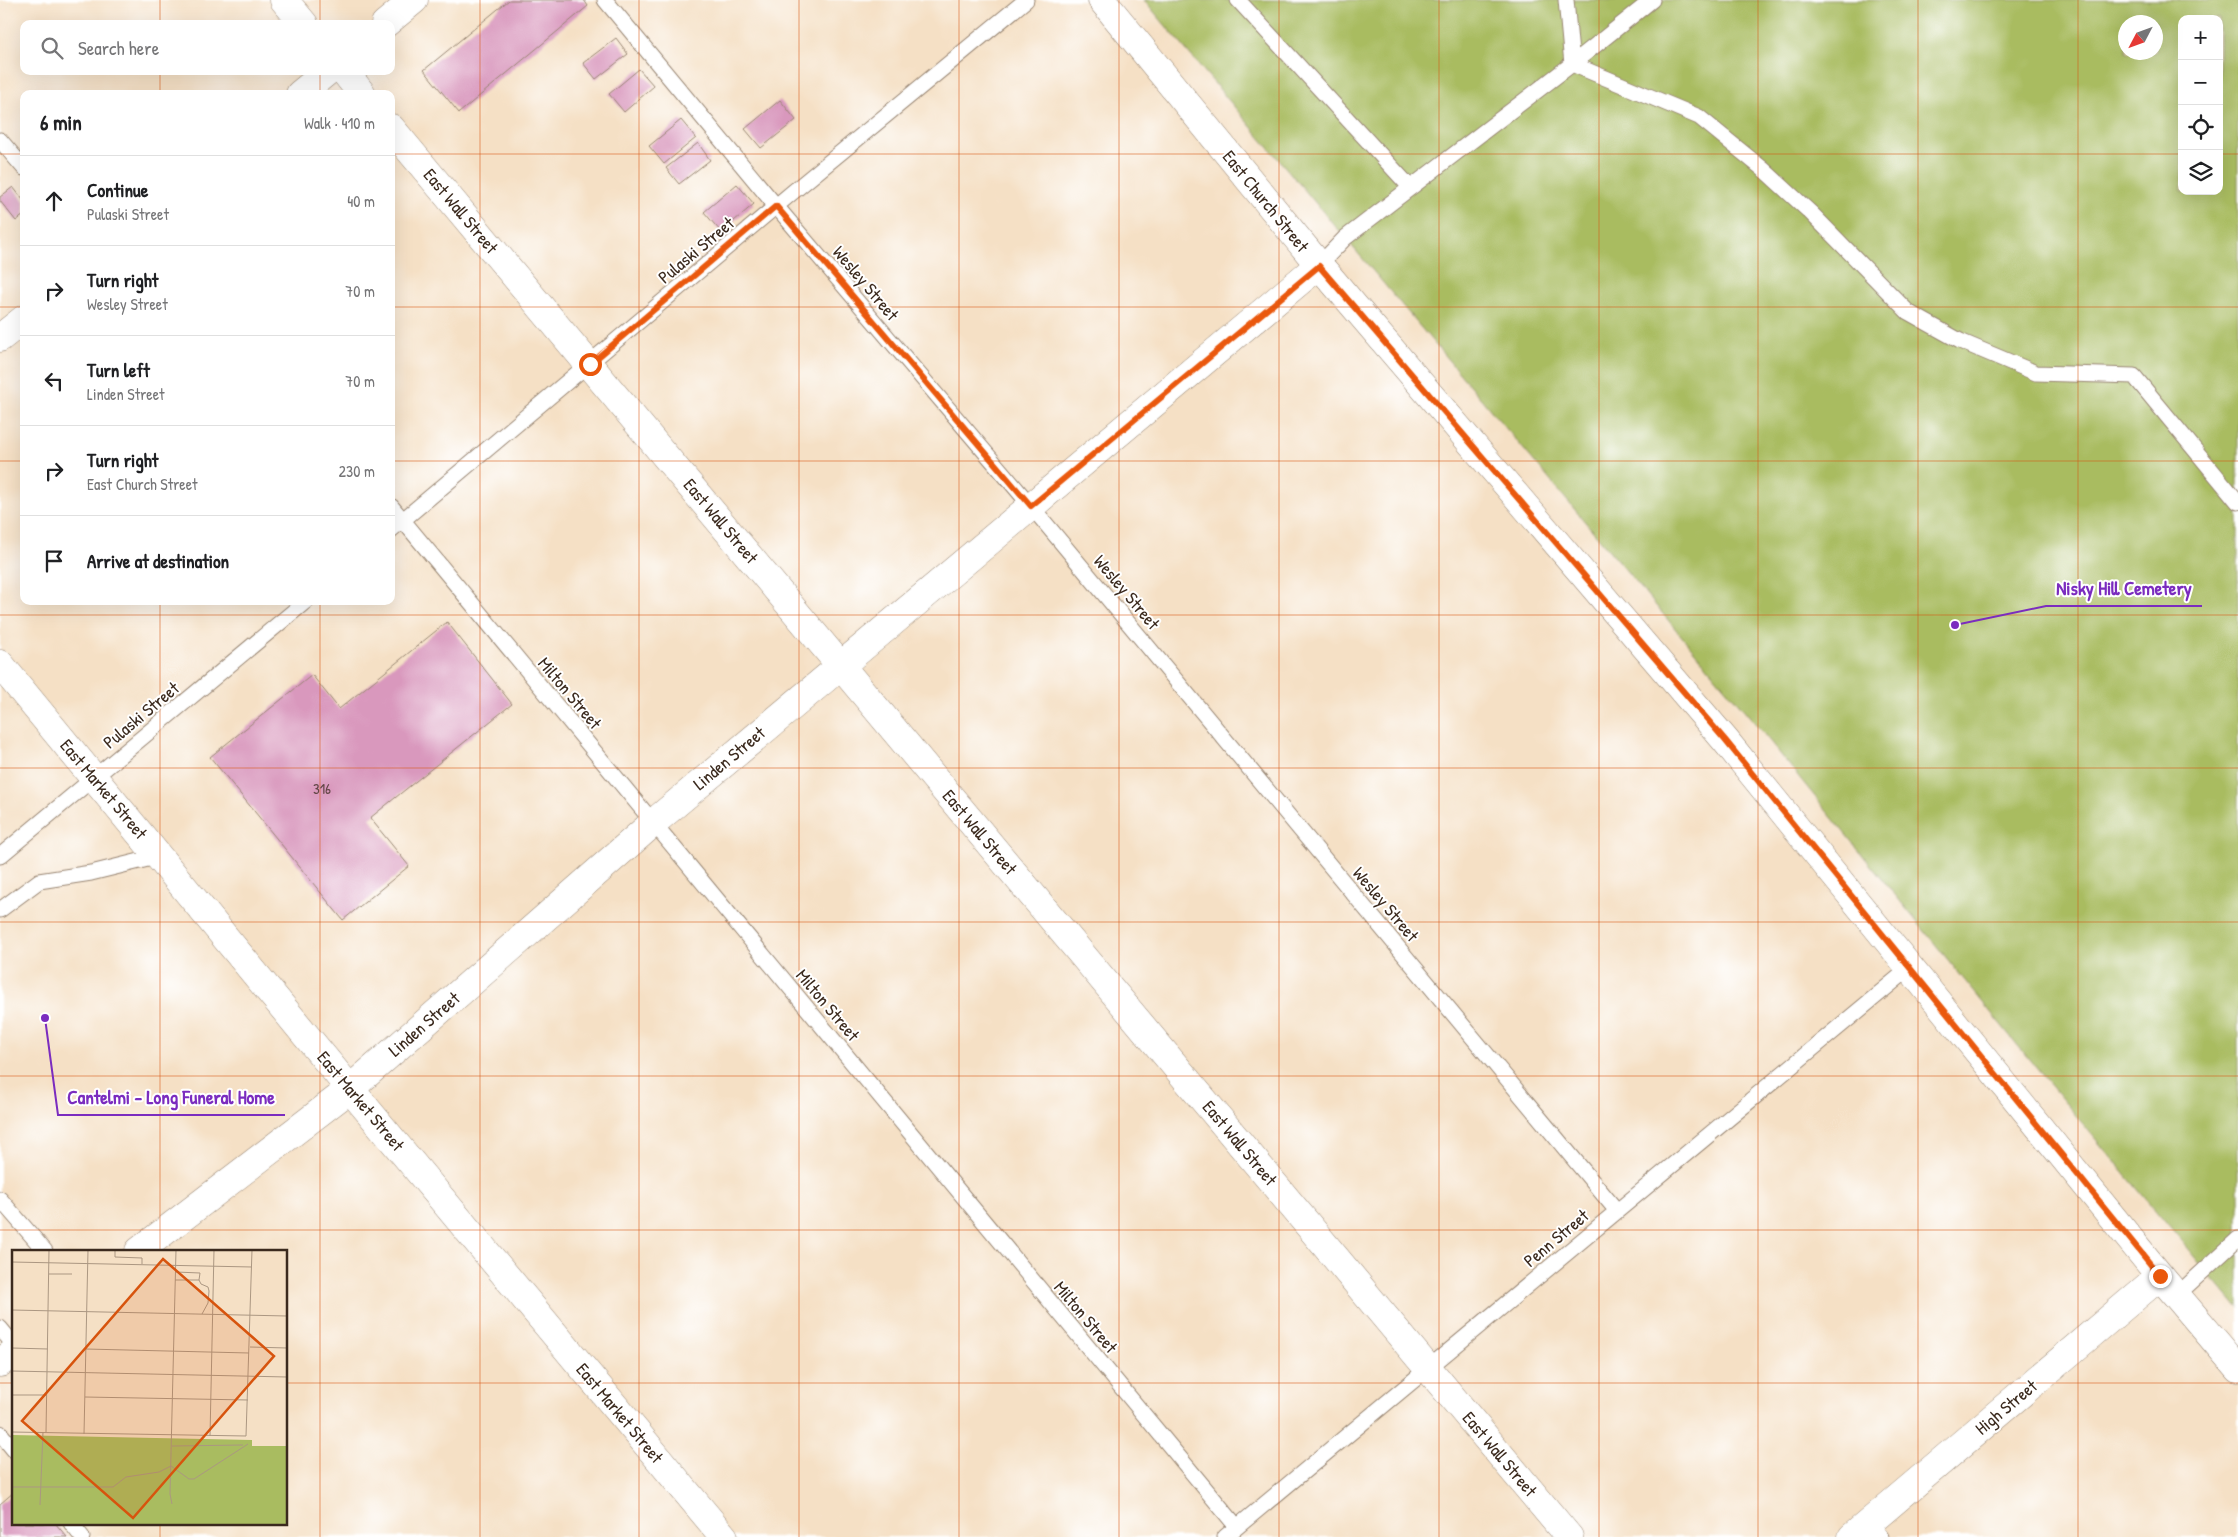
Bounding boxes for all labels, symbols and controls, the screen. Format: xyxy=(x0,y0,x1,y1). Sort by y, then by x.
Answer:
north arrow xyxy=(2118,15,2163,60)
map controls xyxy=(2178,15,2223,195)
button: + xyxy=(2178,15,2223,60)
search box xyxy=(20,20,395,75)
icon: search xyxy=(38,34,66,62)
text: Search here xyxy=(78,35,159,61)
button: − xyxy=(2178,60,2223,105)
button: locate xyxy=(2178,105,2223,150)
text: 6 min xyxy=(40,108,82,137)
text: Walk · 410 m xyxy=(304,112,375,134)
street label: East Church Street xyxy=(1217,145,1315,258)
button: layers xyxy=(2178,150,2223,195)
street label: East Wall Street xyxy=(418,163,505,260)
text: Continue xyxy=(87,177,148,203)
icon: ahead xyxy=(40,187,68,215)
text: 40 m xyxy=(347,190,375,212)
text: Pulaski Street xyxy=(87,203,169,225)
street label: Pulaski Street xyxy=(653,210,740,289)
street label: Wesley Street xyxy=(827,240,905,326)
text: Turn right xyxy=(87,267,158,293)
icon: right xyxy=(40,277,68,305)
text: 70 m xyxy=(345,280,375,302)
text: Wesley Street xyxy=(87,293,168,315)
route start xyxy=(579,353,602,376)
text: Turn left xyxy=(87,357,150,383)
icon: left xyxy=(40,367,68,395)
text: 70 m xyxy=(345,370,375,392)
text: Linden Street xyxy=(87,383,165,405)
text: Turn right xyxy=(87,447,158,473)
icon: right xyxy=(40,457,68,485)
text: 230 m xyxy=(339,460,375,482)
text: East Church Street xyxy=(87,473,198,495)
street label: East Wall Street xyxy=(678,473,765,570)
icon: arrive xyxy=(40,547,68,575)
text: Arrive at destination xyxy=(87,548,229,574)
street label: Wesley Street xyxy=(1088,549,1166,635)
callout: Nisky Hill Cemetery xyxy=(2046,572,2202,606)
text: Nisky Hill Cemetery xyxy=(2056,575,2192,602)
street label: Milton Street xyxy=(532,652,608,735)
street label: Pulaski Street xyxy=(98,675,185,754)
street label: Linden Street xyxy=(688,720,771,796)
street label: East Market Street xyxy=(55,734,154,845)
house number: 316 xyxy=(313,778,331,799)
street label: East Wall Street xyxy=(937,784,1024,881)
street label: Wesley Street xyxy=(1347,861,1425,947)
street label: Milton Street xyxy=(790,964,866,1047)
street label: Linden Street xyxy=(383,985,466,1062)
street label: East Market Street xyxy=(312,1046,411,1157)
callout: Cantelmi - Long Funeral Home xyxy=(58,1081,285,1115)
text: Cantelmi - Long Funeral Home xyxy=(67,1084,275,1111)
street label: East Wall Street xyxy=(1197,1095,1284,1192)
street label: Penn Street xyxy=(1518,1203,1595,1273)
inset map xyxy=(12,1250,288,1524)
route end xyxy=(2149,1265,2172,1288)
street label: Milton Street xyxy=(1048,1276,1124,1359)
street label: East Market Street xyxy=(571,1358,670,1469)
street label: High Street xyxy=(1970,1373,2043,1440)
street label: East Wall Street xyxy=(1457,1406,1544,1503)

